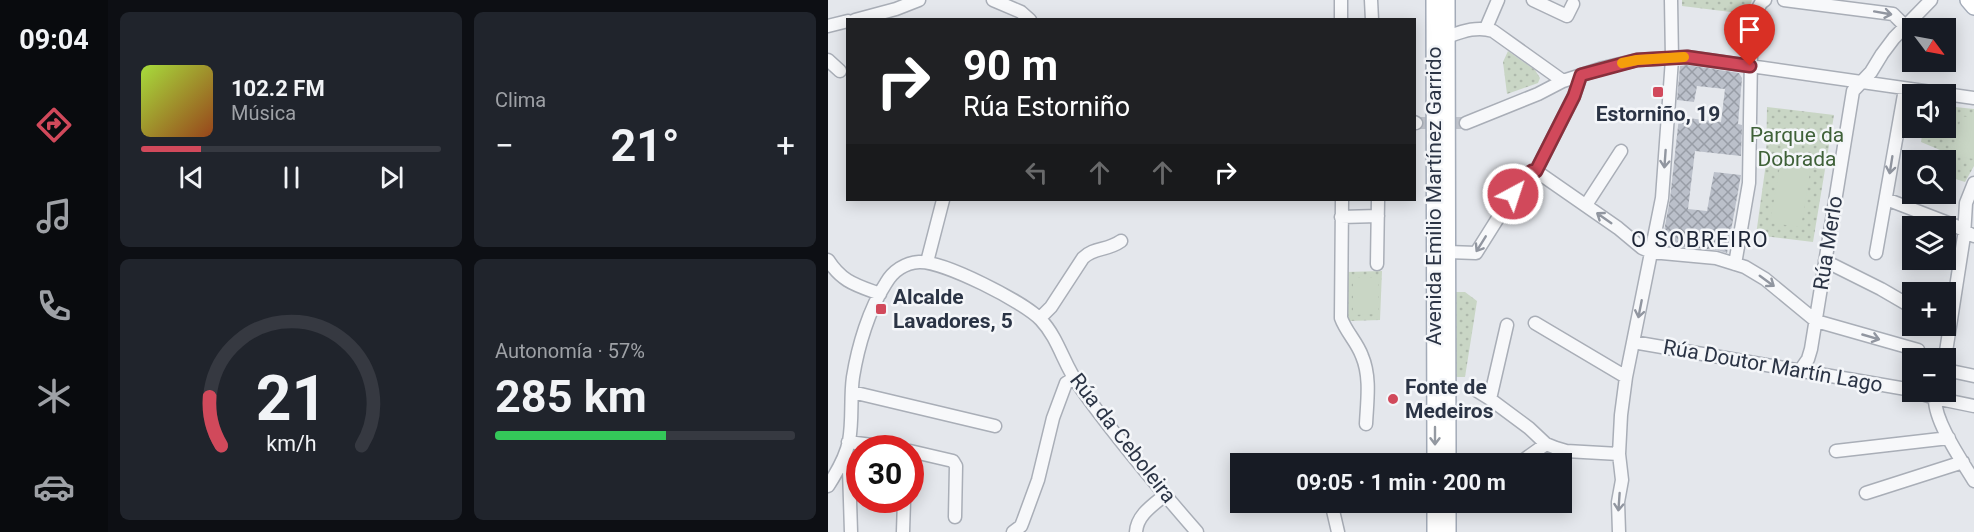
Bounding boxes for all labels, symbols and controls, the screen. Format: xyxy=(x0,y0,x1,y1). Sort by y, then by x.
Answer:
pin xyxy=(1724,4,1775,66)
one-way arrow xyxy=(1873,8,1892,19)
icon: arrive xyxy=(1733,13,1766,46)
north arrow xyxy=(1902,18,1956,72)
map controls xyxy=(1902,18,1956,402)
text: 09:04 xyxy=(19,24,89,56)
text: 90 m xyxy=(963,41,1058,90)
icon: right xyxy=(864,42,942,120)
street label: Avenida Emilio Martínez Garrido xyxy=(1422,46,1446,346)
text: 102.2 FM xyxy=(231,76,325,101)
button: sound xyxy=(1902,84,1956,138)
marker: Estorniño, 19 xyxy=(1651,85,1665,99)
text: Clima xyxy=(495,88,546,112)
text: Rúa Estorniño xyxy=(963,91,1130,123)
text: Música xyxy=(231,101,296,125)
place label: Estorniño, 19 xyxy=(1596,102,1720,126)
icon: directions xyxy=(33,104,75,146)
text: 21° xyxy=(610,119,680,172)
park label: Parque da Dobrada xyxy=(1750,123,1844,171)
text: − xyxy=(495,126,514,165)
text: + xyxy=(776,126,795,165)
one-way arrow xyxy=(1659,148,1670,168)
button: search xyxy=(1902,150,1956,204)
one-way arrow xyxy=(1886,154,1897,174)
icon: left xyxy=(1020,156,1053,189)
icon: ahead xyxy=(1083,156,1116,189)
icon: ahead xyxy=(1146,156,1179,189)
icon: right xyxy=(1209,156,1242,189)
icon: previous xyxy=(175,161,208,194)
icon: pause xyxy=(275,161,308,194)
icon: next xyxy=(375,161,408,194)
position arrow xyxy=(1481,162,1545,226)
street label: Rúa Merlo xyxy=(1809,194,1847,292)
icon: music xyxy=(33,195,75,237)
one-way arrow xyxy=(1596,212,1612,224)
button: layers xyxy=(1902,216,1956,270)
district label: O SOBREIRO xyxy=(1631,227,1769,252)
one-way arrow xyxy=(1474,235,1486,252)
one-way arrow xyxy=(1758,275,1774,287)
button: + xyxy=(1902,282,1956,336)
icon: phone xyxy=(33,285,75,327)
place label: Alcalde Lavadores, 5 xyxy=(893,285,1013,333)
one-way arrow xyxy=(1634,299,1645,318)
marker: Alcalde Lavadores, 5 xyxy=(874,302,888,316)
one-way arrow xyxy=(1861,331,1880,343)
street label: Rúa Doutor Martín Lago xyxy=(1661,335,1885,397)
text: Autonomía · 57% xyxy=(495,339,645,363)
button: − xyxy=(1902,348,1956,402)
text: 21 xyxy=(255,362,327,435)
street label: Rúa da Ceboleira xyxy=(1065,368,1181,508)
text: 285 km xyxy=(495,370,647,423)
icon: climate xyxy=(33,375,75,417)
place label: Fonte de Medeiros xyxy=(1405,375,1494,423)
marker: Fonte de Medeiros xyxy=(1386,392,1400,406)
one-way arrow xyxy=(1429,426,1441,446)
text: km/h xyxy=(266,432,316,457)
speed limit sign: 30 xyxy=(846,435,924,513)
icon: car xyxy=(33,466,75,508)
text: 09:05 · 1 min · 200 m xyxy=(1296,470,1506,495)
one-way arrow xyxy=(1614,492,1625,511)

